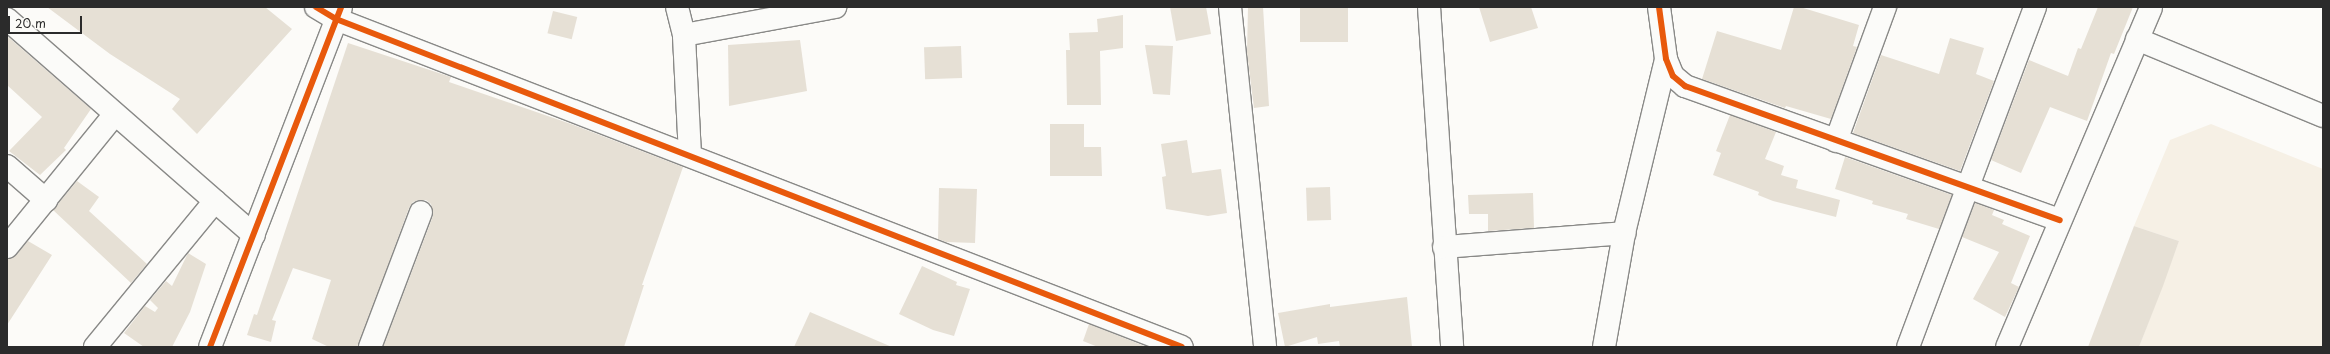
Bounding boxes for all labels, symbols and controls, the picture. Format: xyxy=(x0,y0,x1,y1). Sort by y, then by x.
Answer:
scale bar xyxy=(10,8,84,34)
text: 20 m xyxy=(15,14,46,32)

